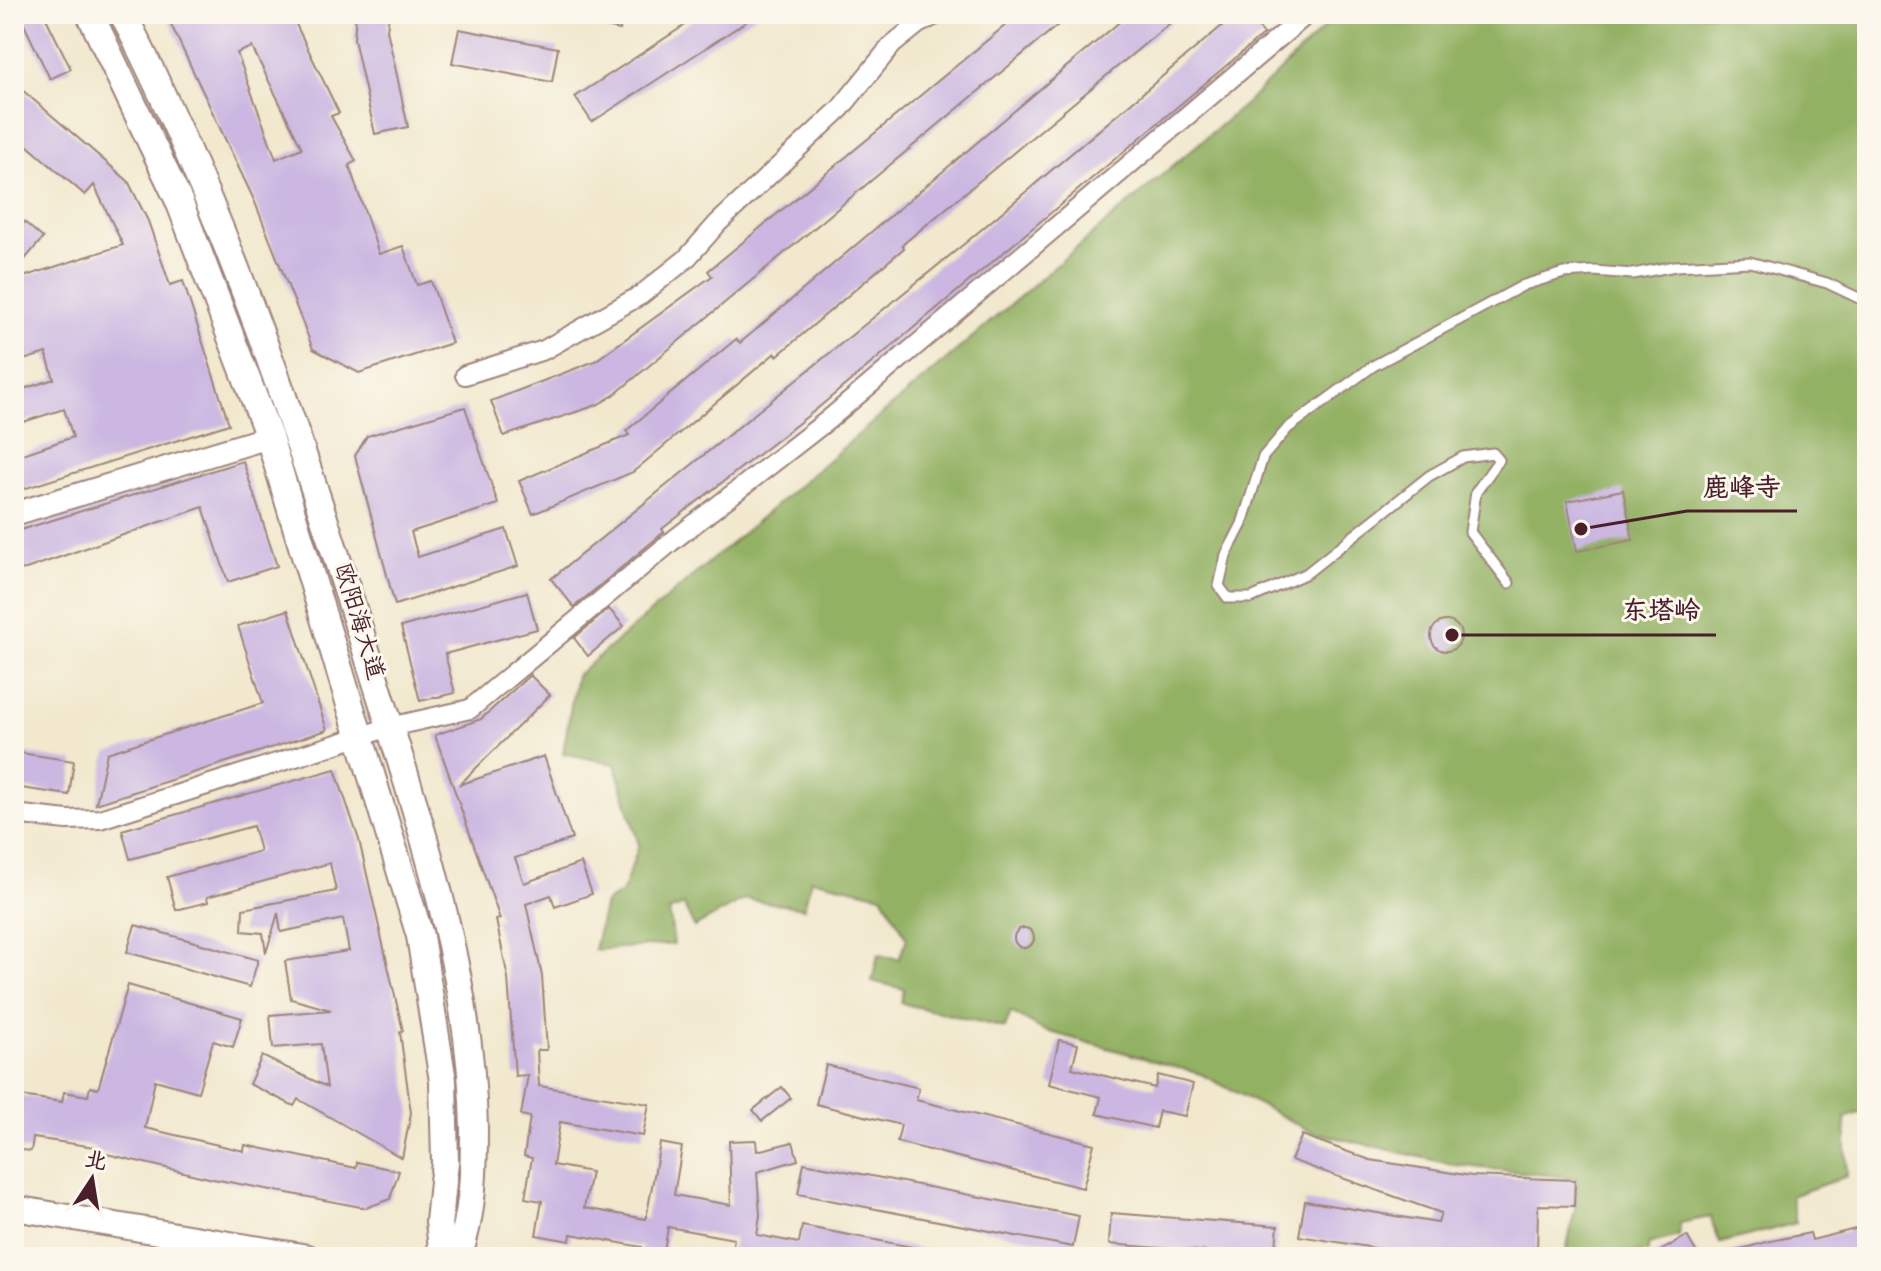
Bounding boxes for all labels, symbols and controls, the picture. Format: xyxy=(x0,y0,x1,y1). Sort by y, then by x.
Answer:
callout: 鹿峰寺 xyxy=(1687,461,1797,511)
text: 鹿峰寺 xyxy=(1703,472,1781,509)
street label: 欧阳海大道 xyxy=(323,560,391,684)
callout: 东塔岭 xyxy=(1606,585,1716,635)
text: 东塔岭 xyxy=(1622,595,1700,632)
north arrow xyxy=(52,1139,132,1219)
text: 北 xyxy=(81,1145,109,1180)

